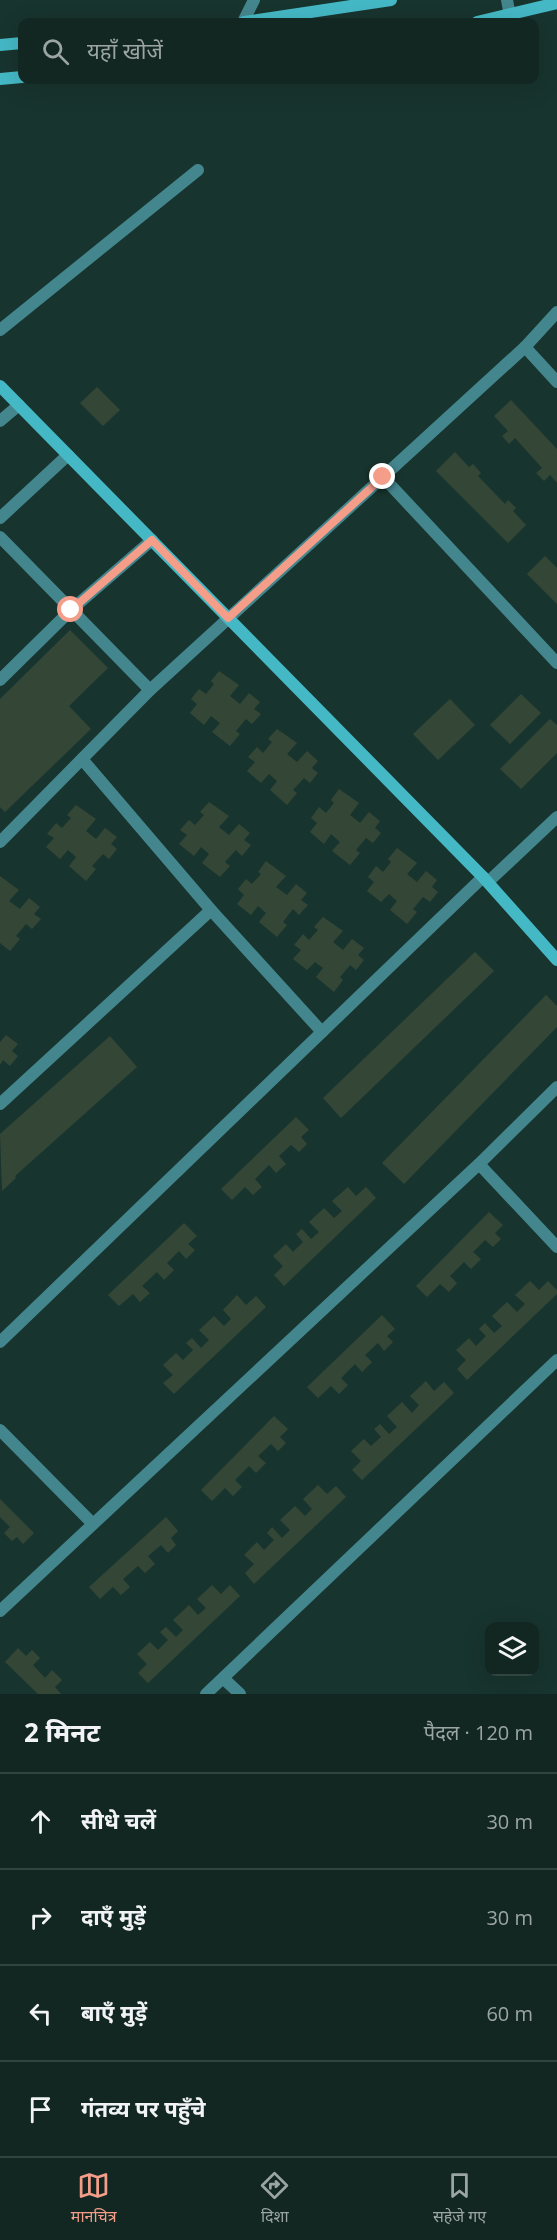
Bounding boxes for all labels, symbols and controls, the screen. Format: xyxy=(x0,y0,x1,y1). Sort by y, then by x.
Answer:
search box xyxy=(18,18,539,84)
icon: search xyxy=(39,35,72,68)
text: यहाँ खोजें xyxy=(87,35,163,65)
route end xyxy=(369,463,395,489)
route start xyxy=(57,596,83,622)
map controls xyxy=(485,1622,539,1676)
button: layers xyxy=(485,1622,539,1676)
text: 2 मिनट xyxy=(24,1714,100,1750)
text: पैदल · 120 m xyxy=(424,1719,533,1746)
icon: ahead xyxy=(24,1805,57,1838)
text: सीधे चलें xyxy=(81,1805,156,1835)
text: 30 m xyxy=(486,1808,533,1835)
icon: right xyxy=(24,1901,57,1934)
text: दाएँ मुड़ें xyxy=(81,1901,146,1931)
text: 30 m xyxy=(486,1904,533,1931)
icon: left xyxy=(24,1997,57,2030)
text: बाएँ मुड़ें xyxy=(81,1997,147,2027)
text: 60 m xyxy=(486,2000,533,2027)
icon: arrive xyxy=(24,2093,57,2126)
text: गंतव्य पर पहुँचे xyxy=(81,2093,206,2123)
tab: मानचित्र xyxy=(71,2169,117,2229)
tab: दिशा xyxy=(258,2169,291,2229)
tab: सहेजे गए xyxy=(433,2169,486,2229)

